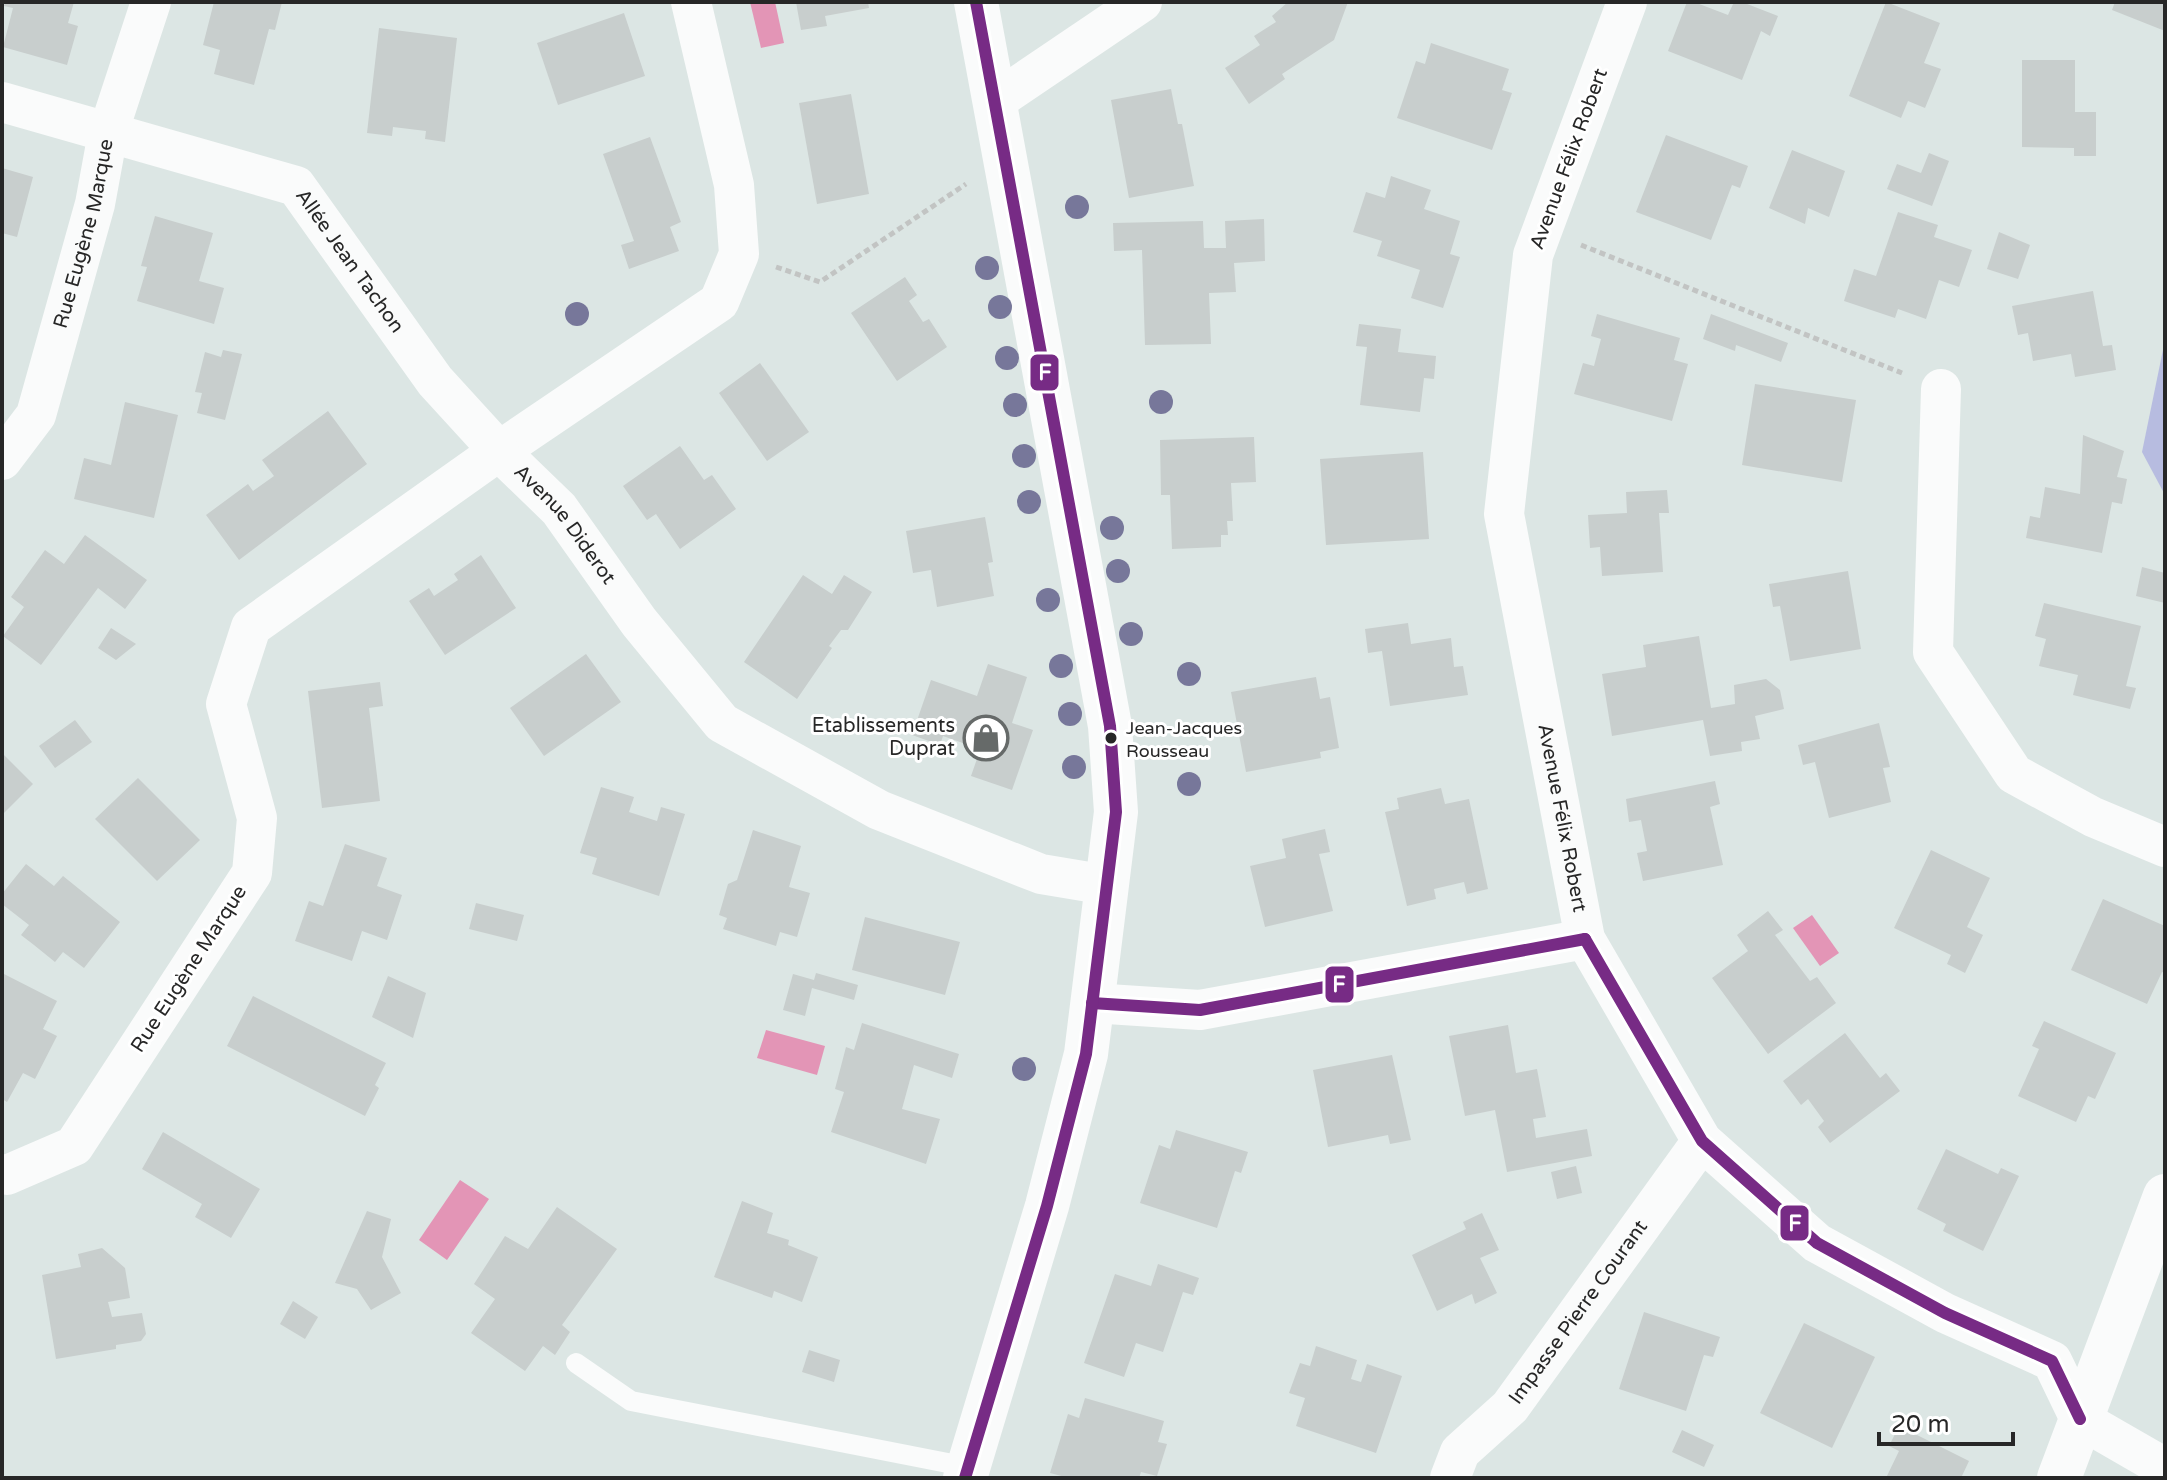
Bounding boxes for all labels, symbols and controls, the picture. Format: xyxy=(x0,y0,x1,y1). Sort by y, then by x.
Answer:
street label: Avenue Félix Robert xyxy=(1525,65,1613,253)
street label: Rue Eugène Marque xyxy=(49,137,119,331)
street label: Allée Jean Tachon xyxy=(290,185,409,338)
line badge: F xyxy=(1029,353,1060,392)
text: F xyxy=(1038,360,1052,386)
street label: Avenue Diderot xyxy=(509,460,621,589)
place label: Etablissements Duprat xyxy=(812,714,955,761)
shop icon: Etablissements Duprat xyxy=(962,714,1010,762)
place label: Jean-Jacques Rousseau xyxy=(1126,717,1242,762)
street label: Avenue Félix Robert xyxy=(1532,722,1592,915)
marker: Jean-Jacques Rousseau xyxy=(1103,730,1119,746)
street label: Rue Eugène Marque xyxy=(126,881,252,1057)
line badge: F xyxy=(1324,965,1355,1004)
text: F xyxy=(1332,972,1346,998)
line badge: F xyxy=(1779,1204,1810,1242)
text: F xyxy=(1788,1211,1802,1237)
street label: Impasse Pierre Courant xyxy=(1504,1215,1653,1409)
scale bar xyxy=(1879,1396,2013,1446)
text: 20 m xyxy=(1891,1410,1949,1439)

